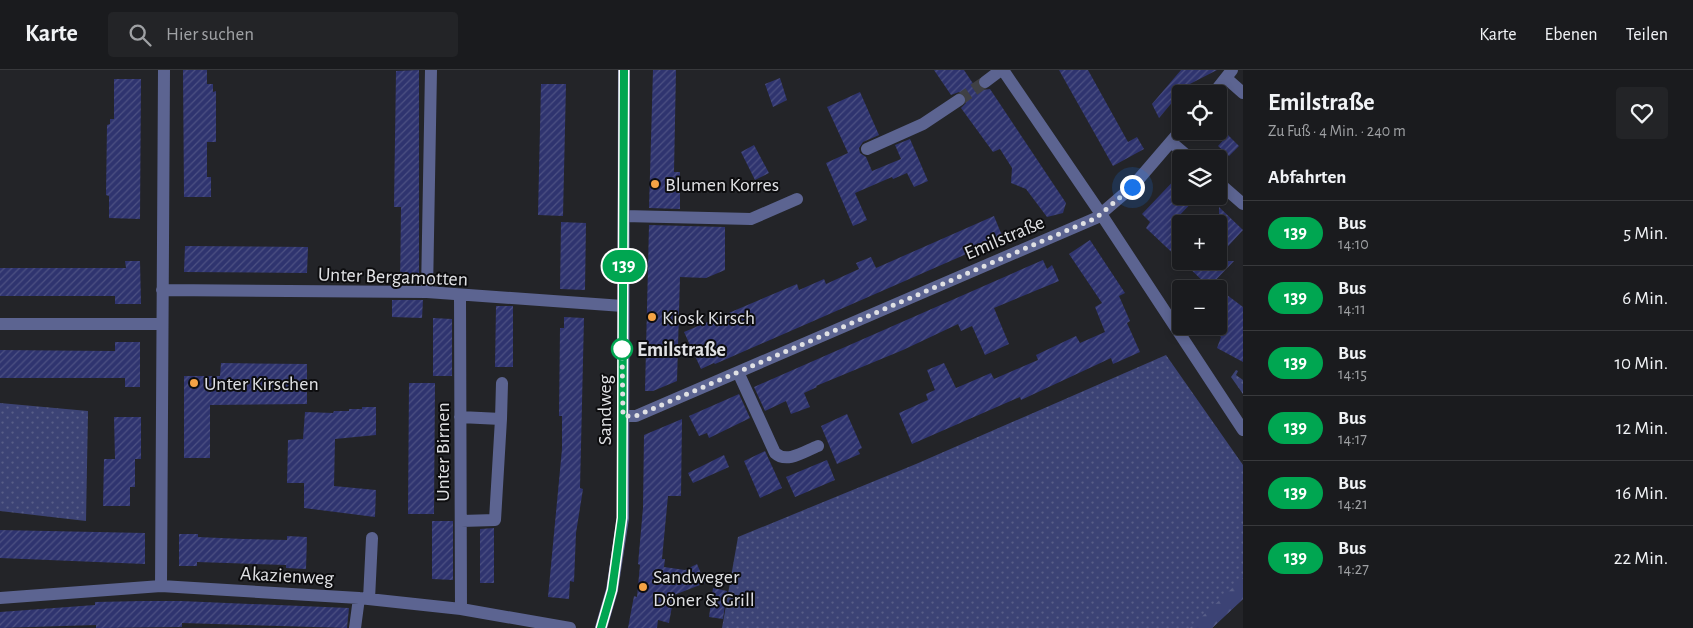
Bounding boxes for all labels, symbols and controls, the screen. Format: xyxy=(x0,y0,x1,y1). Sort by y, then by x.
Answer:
search box xyxy=(108,12,458,57)
icon: search xyxy=(126,21,154,49)
text: Karte xyxy=(25,22,78,46)
text: Hier suchen xyxy=(166,25,254,44)
text: Karte xyxy=(1479,26,1517,44)
text: Ebenen xyxy=(1545,26,1598,44)
text: Teilen xyxy=(1626,26,1668,44)
map controls xyxy=(1172,85,1227,335)
button: locate xyxy=(1172,85,1227,140)
button: heart xyxy=(1616,87,1668,139)
text: Emilstraße xyxy=(1268,91,1375,115)
text: Zu Fuß · 4 Min. · 240 m xyxy=(1268,123,1406,139)
button: layers xyxy=(1172,150,1227,205)
text: Abfahrten xyxy=(1268,168,1346,187)
place label: Blumen Korres xyxy=(665,175,779,195)
your location xyxy=(1120,175,1145,200)
marker: Blumen Korres xyxy=(649,178,661,190)
street label: Emilstraße xyxy=(961,212,1047,264)
text: Bus xyxy=(1338,214,1366,233)
button: + xyxy=(1172,215,1227,270)
text: 139 xyxy=(1284,224,1307,242)
text: 5 Min. xyxy=(1623,224,1668,243)
text: 14:10 xyxy=(1338,236,1369,252)
line badge: 139 xyxy=(595,250,653,282)
text: 139 xyxy=(613,257,635,275)
street label: Unter Bergamotten xyxy=(318,264,468,290)
text: Bus xyxy=(1338,279,1366,298)
button: − xyxy=(1172,280,1227,335)
text: 139 xyxy=(1284,289,1307,307)
text: 6 Min. xyxy=(1622,289,1668,308)
text: 14:11 xyxy=(1338,301,1366,317)
place label: Kiosk Kirsch xyxy=(662,308,755,328)
marker: Kiosk Kirsch xyxy=(646,311,658,323)
marker: Emilstraße xyxy=(611,338,633,360)
place label: Emilstraße xyxy=(637,340,726,360)
text: Bus xyxy=(1338,344,1366,363)
text: 139 xyxy=(1284,354,1307,372)
text: 10 Min. xyxy=(1615,354,1668,373)
text: 14:15 xyxy=(1338,366,1367,382)
place label: Unter Kirschen xyxy=(204,374,319,394)
street label: Sandweg xyxy=(595,374,615,445)
marker: Unter Kirschen xyxy=(188,377,200,389)
street label: Unter Birnen xyxy=(433,402,453,502)
text: Bus xyxy=(1338,409,1366,428)
text: 139 xyxy=(1284,419,1307,437)
text: 12 Min. xyxy=(1616,419,1668,438)
text: 14:17 xyxy=(1338,431,1367,447)
text: Bus xyxy=(1338,474,1366,493)
text: 139 xyxy=(1284,484,1307,502)
text: 16 Min. xyxy=(1616,484,1668,503)
text: 14:21 xyxy=(1338,496,1368,512)
text: Bus xyxy=(1338,539,1366,558)
text: 139 xyxy=(1284,549,1307,567)
text: 22 Min. xyxy=(1614,549,1668,568)
text: 14:27 xyxy=(1338,561,1369,577)
street label: Akazienweg xyxy=(240,564,335,588)
place label: Sandweger Döner & Grill xyxy=(653,567,755,610)
marker: Sandweger Döner & Grill xyxy=(637,581,649,593)

